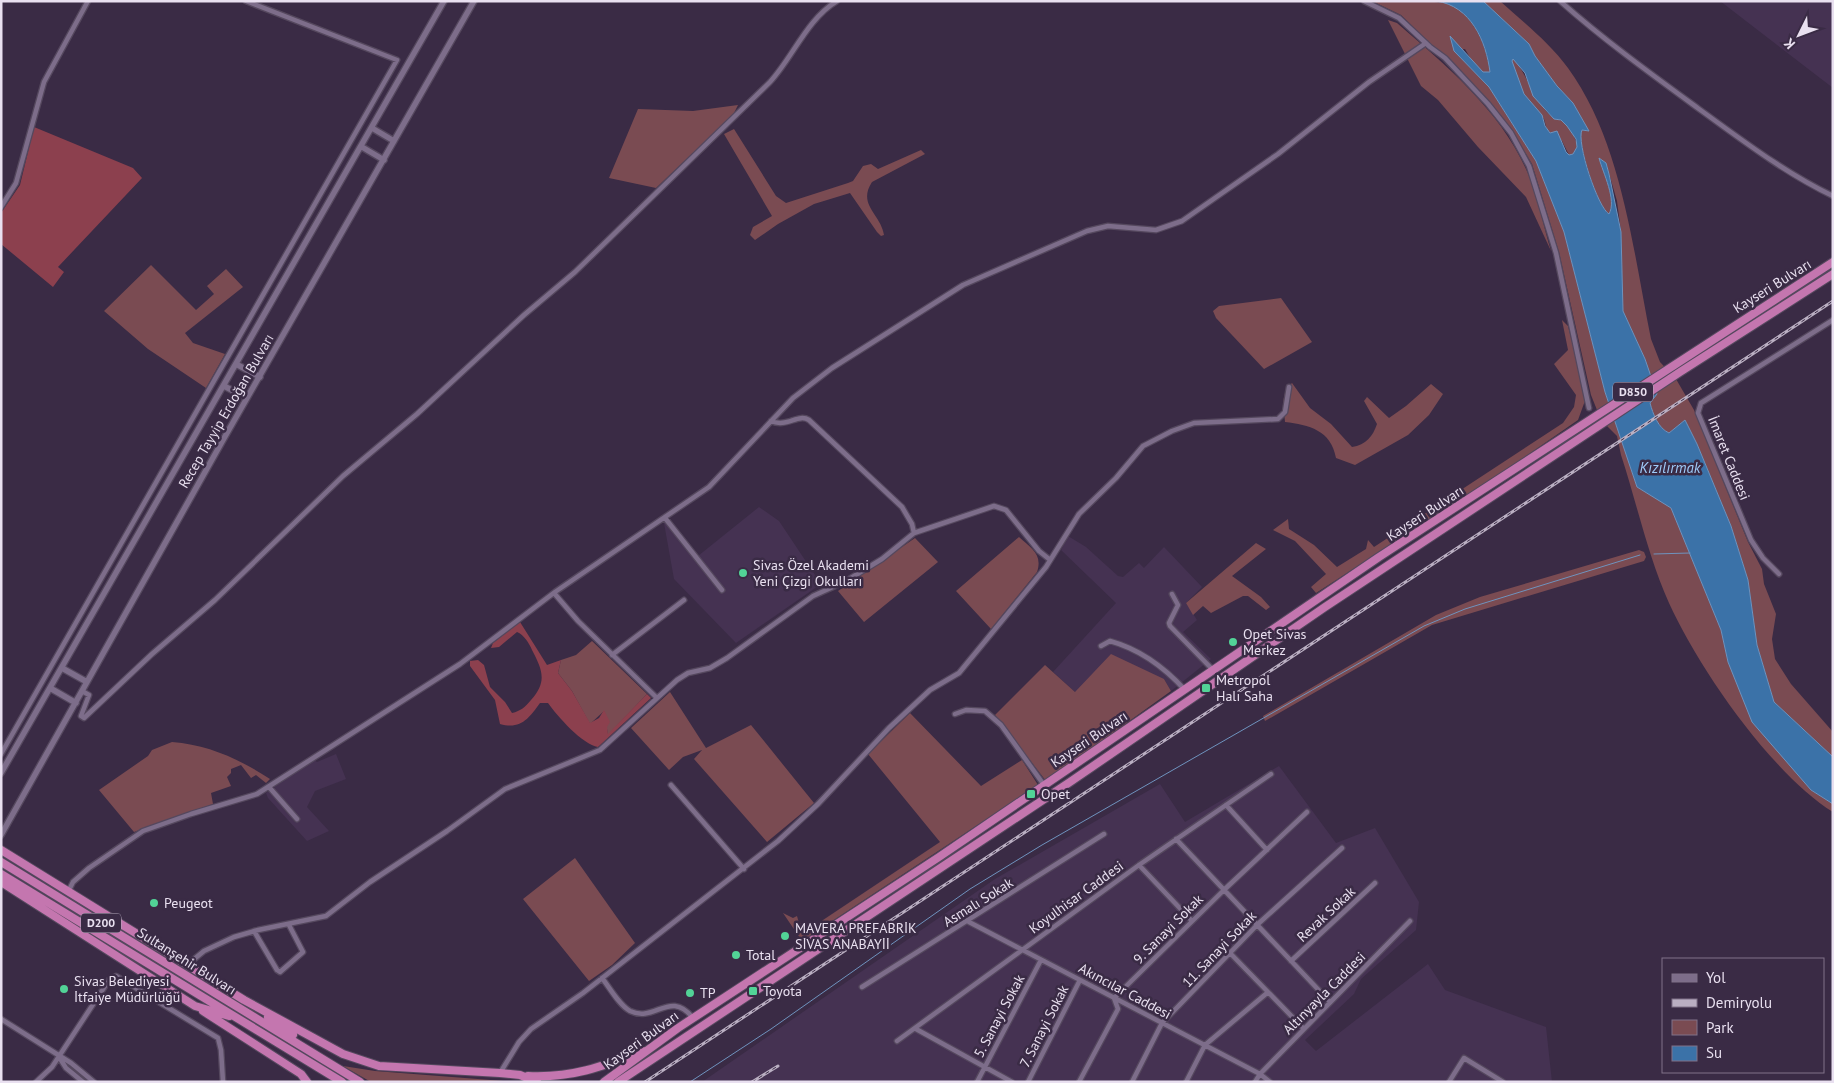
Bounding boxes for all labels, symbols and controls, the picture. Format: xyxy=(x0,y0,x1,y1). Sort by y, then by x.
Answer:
north arrow xyxy=(1774,10,1824,60)
text: K xyxy=(1780,34,1799,53)
street label: Kayseri Bulvarı xyxy=(1730,255,1814,317)
street label: Recep Tayyip Erdoğan Bulvarı xyxy=(174,331,278,491)
road number: D850 xyxy=(1613,382,1653,402)
street label: İmaret Caddesi xyxy=(1704,413,1754,503)
water label: Kızılırmak xyxy=(1639,458,1702,477)
street label: Kayseri Bulvarı xyxy=(1383,481,1467,545)
place label: Sivas Özel Akademi Yeni Çizgi Okulları xyxy=(753,556,869,590)
marker: Sivas Özel Akademi Yeni Çizgi Okulları xyxy=(737,567,749,579)
place label: Opet Sivas Merkez xyxy=(1243,625,1307,659)
marker: Opet Sivas Merkez xyxy=(1227,636,1239,648)
place label: Metropol Halı Saha xyxy=(1216,671,1273,705)
marker: Metropol Halı Saha xyxy=(1200,682,1212,694)
street label: Kayseri Bulvarı xyxy=(1047,707,1131,771)
place label: Opet xyxy=(1041,785,1070,803)
marker: Opet xyxy=(1025,788,1037,800)
street label: Koyulhisar Caddesi xyxy=(1025,857,1127,937)
street label: Asmalı Sokak xyxy=(940,873,1017,931)
street label: Revak Sokak xyxy=(1293,882,1359,946)
street label: 9. Sanayi Sokak xyxy=(1129,890,1207,968)
place label: Peugeot xyxy=(164,894,213,912)
marker: Peugeot xyxy=(148,897,160,909)
street label: 11. Sanayi Sokak xyxy=(1178,907,1260,991)
road number: D200 xyxy=(81,914,121,932)
place label: MAVERA PREFABRİK SİVAS ANABAYİİ xyxy=(795,919,917,953)
street label: Sultanşehir Bulvarı xyxy=(134,923,240,999)
marker: MAVERA PREFABRİK SİVAS ANABAYİİ xyxy=(779,930,791,942)
place label: Total xyxy=(746,946,775,964)
street label: Altınyayla Caddesi xyxy=(1279,948,1369,1038)
marker: Total xyxy=(730,949,742,961)
legend xyxy=(1662,958,1824,1073)
street label: Akıncılar Caddesi xyxy=(1076,959,1174,1023)
text: Yol xyxy=(1706,968,1726,987)
street label: 5. Sanayi Sokak xyxy=(970,971,1029,1061)
place label: Sivas Belediyesi İtfaiye Müdürlüğü xyxy=(74,972,180,1006)
place label: Toyota xyxy=(763,982,802,1000)
street label: 7. Sanayi Sokak xyxy=(1016,982,1073,1070)
marker: Sivas Belediyesi İtfaiye Müdürlüğü xyxy=(58,983,70,995)
place label: TP xyxy=(700,984,716,1002)
marker: Toyota xyxy=(747,985,759,997)
marker: TP xyxy=(684,987,696,999)
text: Demiryolu xyxy=(1706,993,1772,1012)
street label: Kayseri Bulvarı xyxy=(600,1007,682,1073)
text: Park xyxy=(1706,1018,1734,1037)
text: Su xyxy=(1706,1043,1722,1062)

